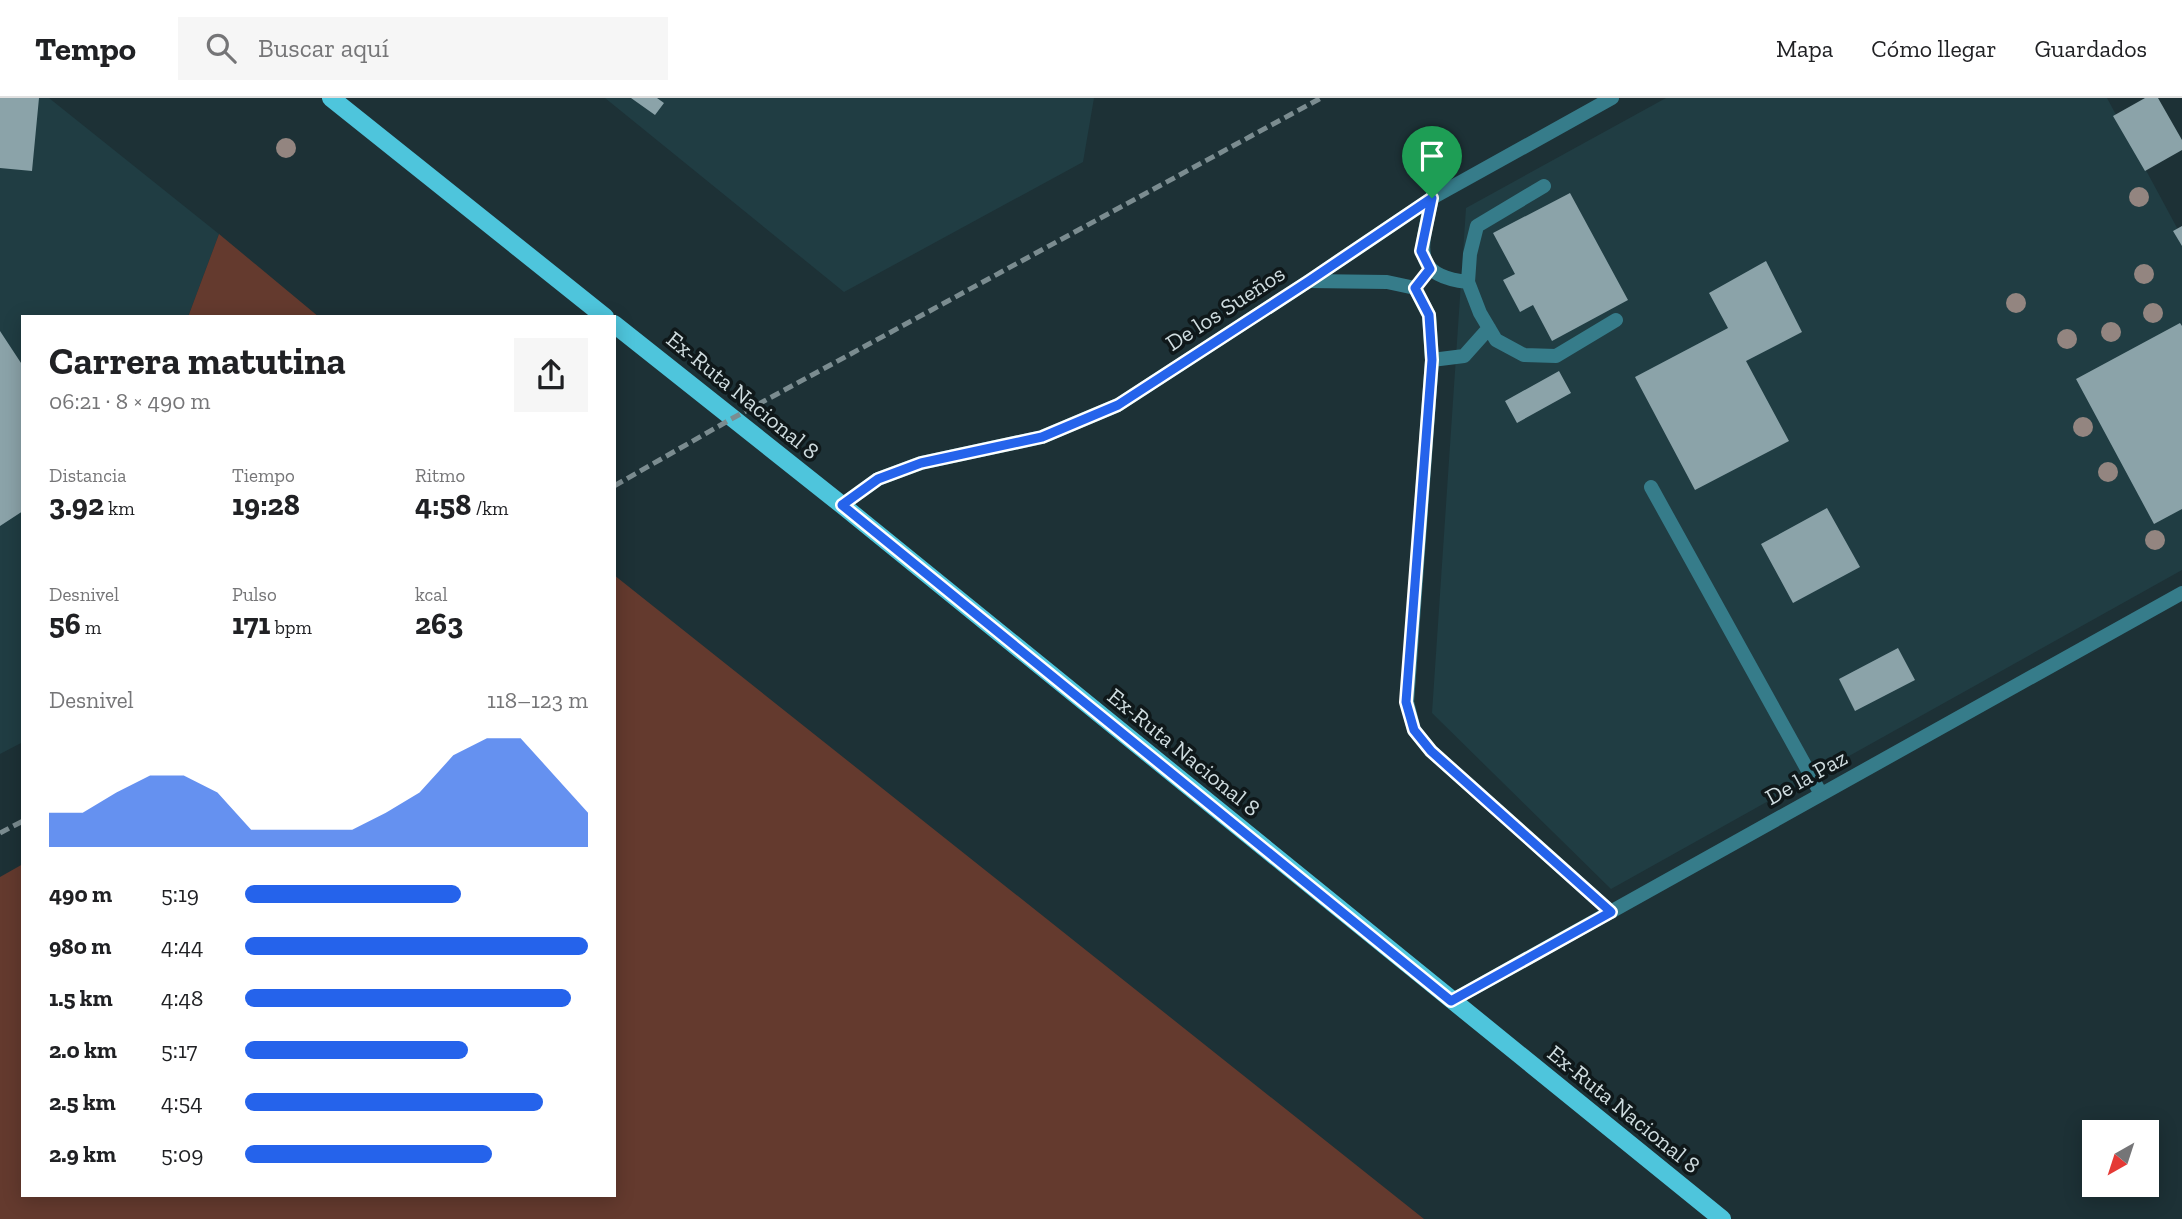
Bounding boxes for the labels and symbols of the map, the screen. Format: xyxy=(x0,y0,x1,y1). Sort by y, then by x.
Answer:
pin xyxy=(1402,126,1462,198)
street label: De los Sueños xyxy=(1160,259,1290,357)
street label: Ex-Ruta Nacional 8 xyxy=(661,325,825,465)
street label: Ex-Ruta Nacional 8 xyxy=(1102,682,1266,822)
street label: De la Paz xyxy=(1760,743,1852,811)
street label: Ex-Ruta Nacional 8 xyxy=(1542,1039,1706,1179)
north arrow xyxy=(2082,1120,2160,1197)

